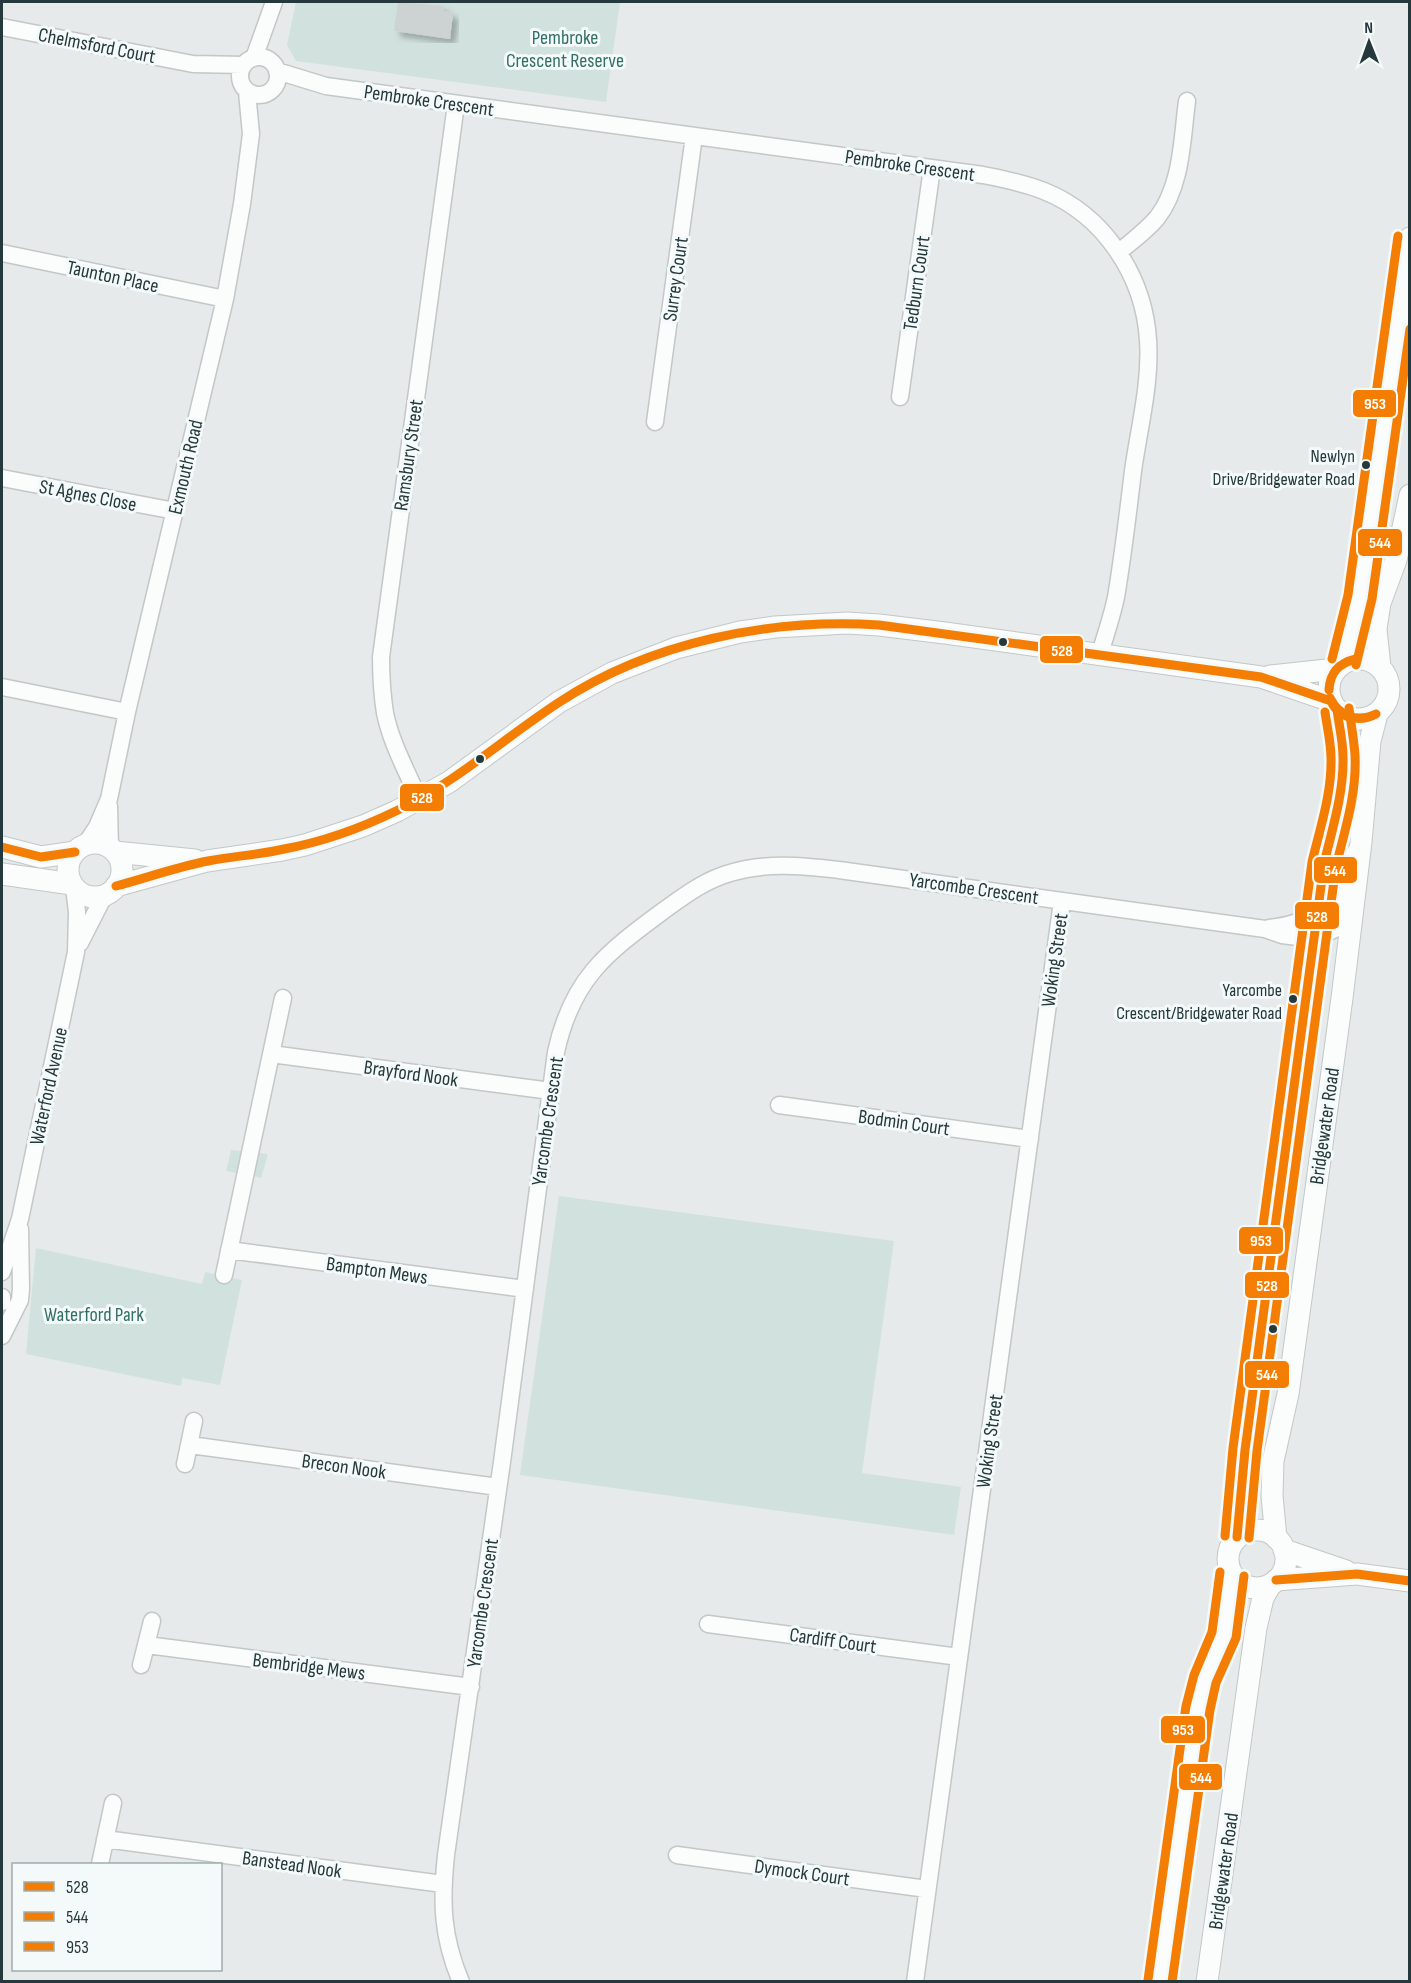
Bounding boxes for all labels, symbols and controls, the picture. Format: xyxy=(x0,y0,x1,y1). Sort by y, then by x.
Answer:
north arrow xyxy=(1339,12,1399,72)
text: N xyxy=(1364,19,1373,38)
street label: Chelmsford Court xyxy=(36,23,157,69)
park label: Pembroke Crescent Reserve xyxy=(506,26,624,73)
street label: Pembroke Crescent xyxy=(362,80,495,122)
street label: Pembroke Crescent xyxy=(843,145,976,187)
street label: Tedburn Court xyxy=(898,234,936,332)
street label: Surrey Court xyxy=(658,235,694,323)
street label: Taunton Place xyxy=(65,256,161,298)
line badge: 953 xyxy=(1352,389,1397,418)
text: 953 xyxy=(1364,395,1386,414)
street label: Ramsbury Street xyxy=(389,398,429,512)
street label: Exmouth Road xyxy=(163,418,209,517)
place label: Newlyn Drive/Bridgewater Road xyxy=(1213,446,1355,490)
marker: Newlyn Drive/Bridgewater Road xyxy=(1360,459,1372,471)
street label: St Agnes Close xyxy=(37,475,138,517)
line badge: 544 xyxy=(1357,528,1403,557)
text: 544 xyxy=(1369,534,1392,553)
line badge: 528 xyxy=(1039,635,1084,664)
unlabelled marker xyxy=(997,636,1009,648)
text: 528 xyxy=(1051,642,1073,661)
unlabelled marker xyxy=(474,753,486,765)
line badge: 528 xyxy=(399,783,445,812)
text: 528 xyxy=(411,789,433,808)
line badge: 544 xyxy=(1313,856,1358,884)
text: 544 xyxy=(1324,862,1347,881)
street label: Yarcombe Crescent xyxy=(908,868,1040,910)
line badge: 528 xyxy=(1294,901,1340,930)
text: 528 xyxy=(1306,908,1328,927)
street label: Woking Street xyxy=(1037,912,1073,1008)
place label: Yarcombe Crescent/Bridgewater Road xyxy=(1116,980,1282,1024)
marker: Yarcombe Crescent/Bridgewater Road xyxy=(1287,993,1299,1005)
street label: Waterford Avenue xyxy=(25,1025,73,1147)
street label: Yarcombe Crescent xyxy=(527,1055,569,1187)
street label: Brayford Nook xyxy=(362,1056,460,1093)
street label: Bridgewater Road xyxy=(1305,1066,1345,1186)
street label: Bodmin Court xyxy=(857,1105,951,1141)
line badge: 953 xyxy=(1238,1226,1284,1255)
text: 953 xyxy=(1250,1232,1272,1251)
street label: Bampton Mews xyxy=(325,1252,429,1290)
line badge: 528 xyxy=(1244,1271,1290,1299)
text: 528 xyxy=(1256,1277,1278,1296)
park label: Waterford Park xyxy=(44,1303,144,1327)
unlabelled marker xyxy=(1267,1323,1279,1335)
line badge: 544 xyxy=(1244,1360,1290,1389)
text: 544 xyxy=(1256,1366,1279,1385)
street label: Woking Street xyxy=(972,1393,1008,1489)
street label: Brecon Nook xyxy=(300,1449,388,1485)
street label: Yarcombe Crescent xyxy=(462,1537,504,1669)
street label: Cardiff Court xyxy=(788,1623,878,1659)
street label: Bembridge Mews xyxy=(251,1648,367,1686)
line badge: 953 xyxy=(1160,1715,1206,1744)
text: 953 xyxy=(1172,1721,1194,1740)
line badge: 544 xyxy=(1178,1763,1223,1791)
text: 544 xyxy=(1190,1769,1213,1788)
street label: Bridgewater Road xyxy=(1204,1811,1244,1931)
street label: Banstead Nook xyxy=(241,1846,343,1884)
street label: Dymock Court xyxy=(753,1854,851,1892)
legend xyxy=(12,1863,222,1971)
text: 528 xyxy=(66,1877,89,1898)
text: 544 xyxy=(66,1907,89,1928)
text: 953 xyxy=(66,1937,89,1958)

